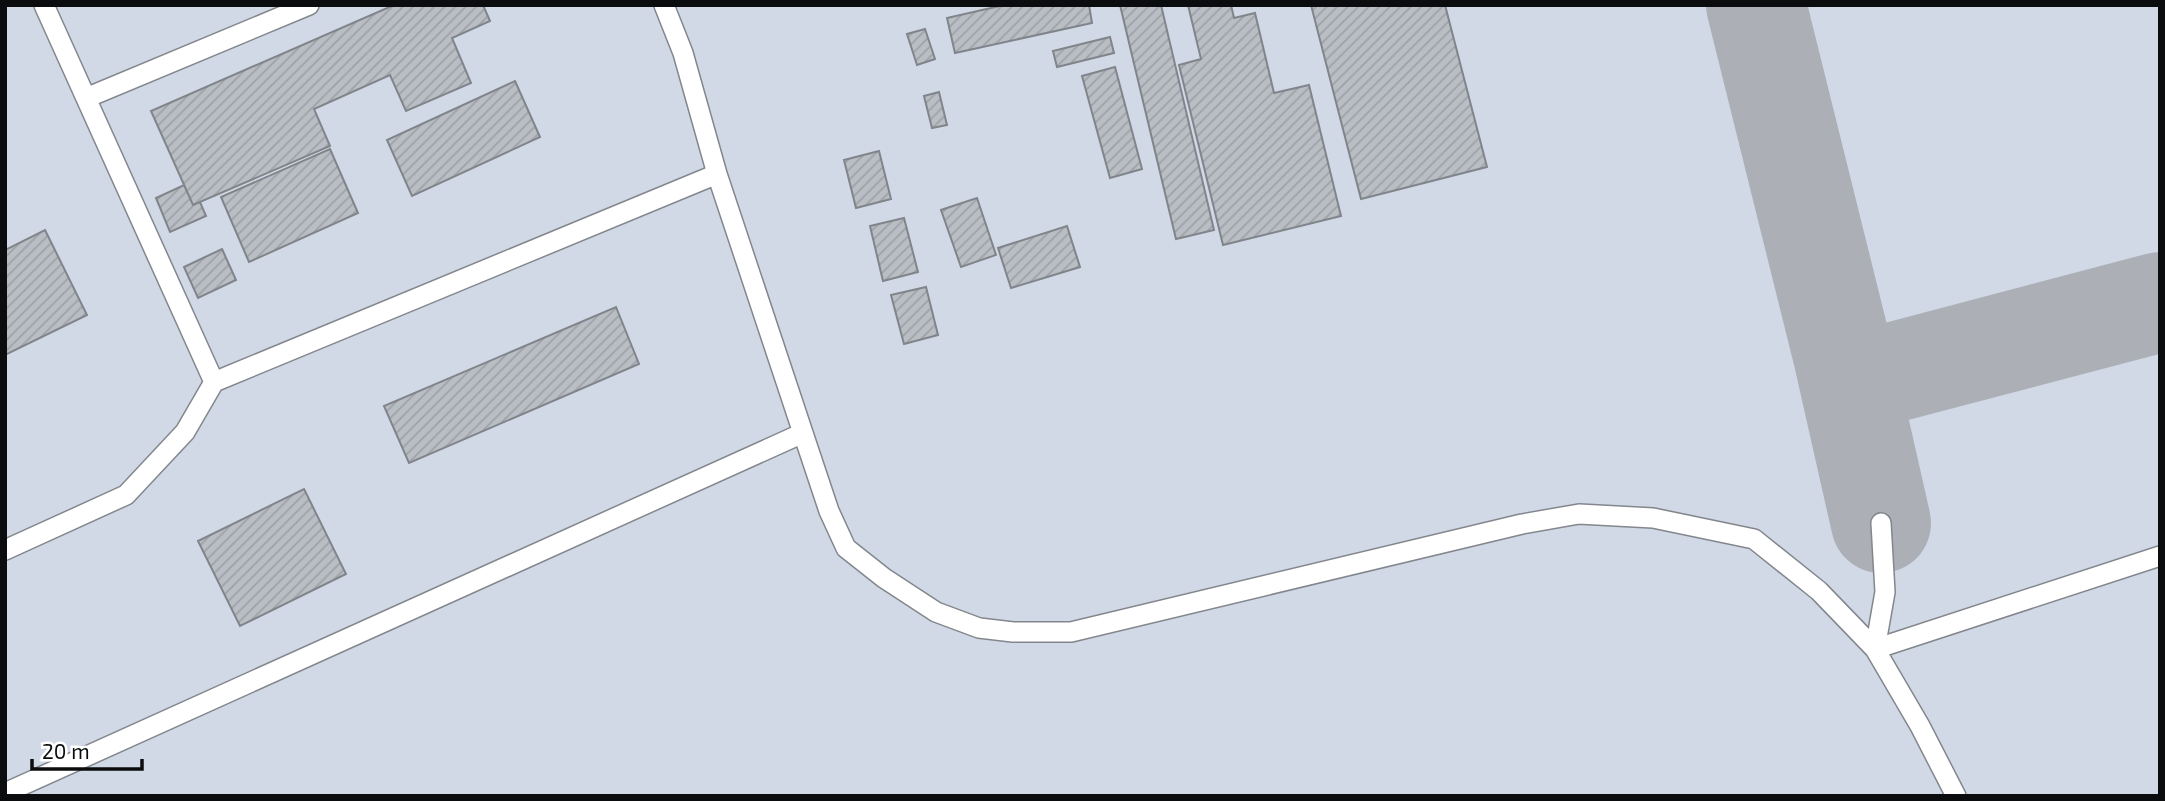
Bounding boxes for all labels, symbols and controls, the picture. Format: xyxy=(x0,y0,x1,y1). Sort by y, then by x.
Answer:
scale bar xyxy=(32,728,142,772)
text: 20 m xyxy=(42,738,90,763)

